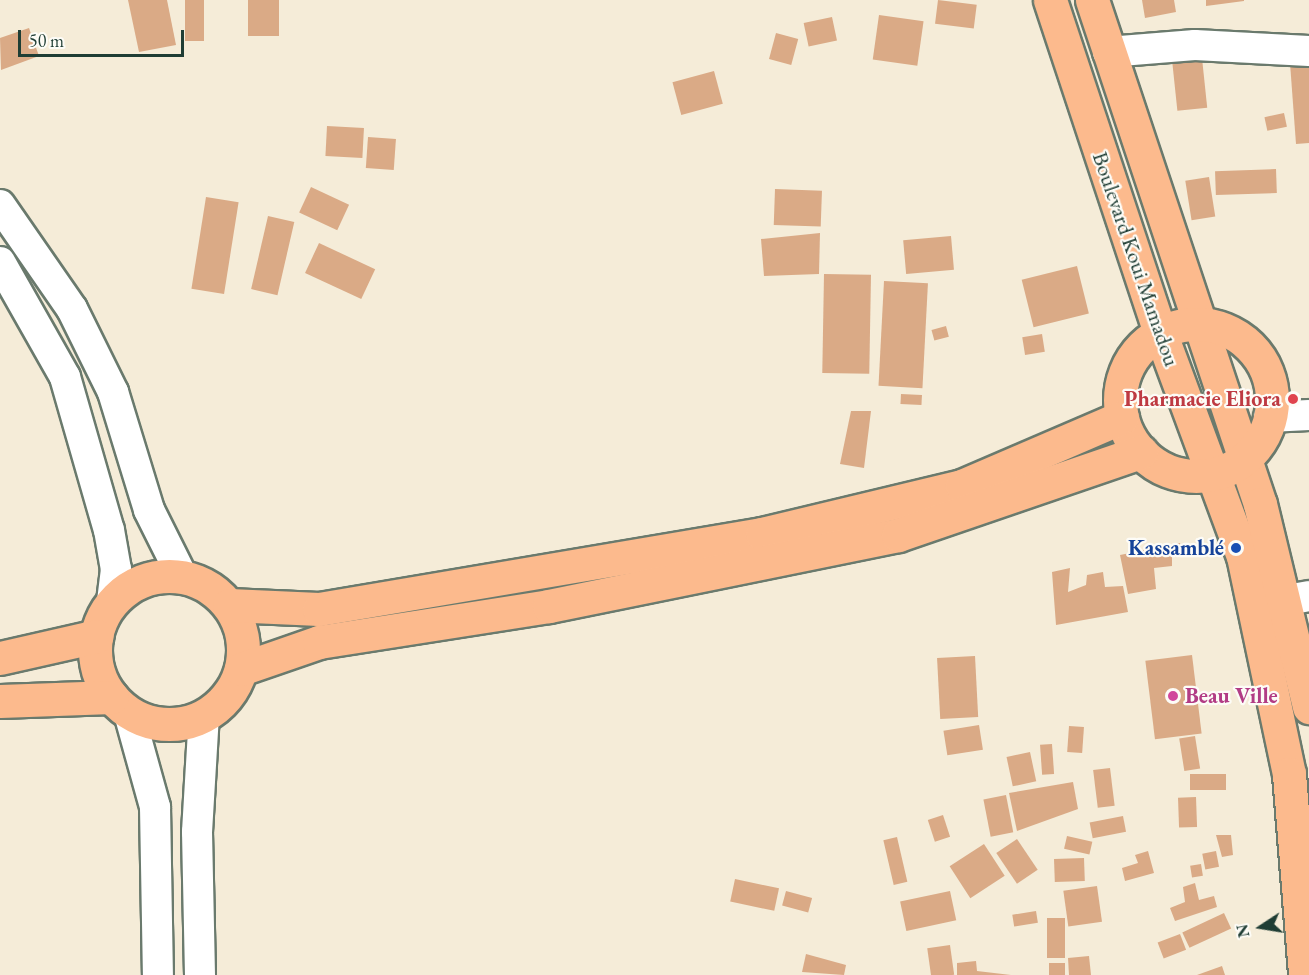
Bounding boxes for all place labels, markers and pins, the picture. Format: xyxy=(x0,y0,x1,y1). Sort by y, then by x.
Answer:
place label: Pharmacie Eliora xyxy=(1124,386,1281,412)
marker: Pharmacie Eliora xyxy=(1286,392,1300,406)
place label: Kassamblé xyxy=(1128,535,1224,561)
marker: Kassamblé xyxy=(1229,541,1243,555)
place label: Beau Ville xyxy=(1185,683,1278,709)
marker: Beau Ville xyxy=(1166,689,1180,703)

